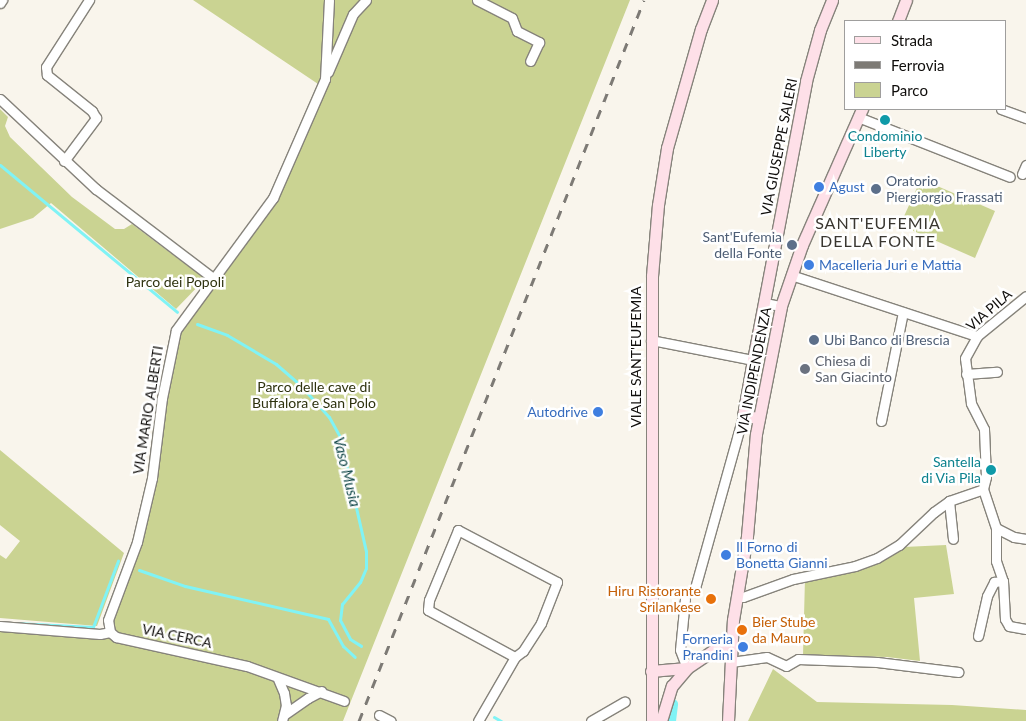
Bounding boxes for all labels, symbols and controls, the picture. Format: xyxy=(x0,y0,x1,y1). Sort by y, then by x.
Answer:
legend xyxy=(844,20,1006,110)
text: Strada xyxy=(891,31,933,49)
text: Ferrovia xyxy=(891,56,944,74)
street label: VIA GIUSEPPE SALERI xyxy=(757,77,801,217)
text: Parco xyxy=(891,81,928,99)
marker: Condominio Liberty xyxy=(879,114,891,126)
place label: Condominio Liberty xyxy=(848,128,922,160)
place label: Oratorio Piergiorgio Frassati xyxy=(886,173,1003,206)
place label: Agust xyxy=(829,179,865,195)
marker: Agust xyxy=(813,181,825,193)
marker: Oratorio Piergiorgio Frassati xyxy=(870,183,882,195)
district label: SANT'EUFEMIA DELLA FONTE xyxy=(814,213,942,251)
place label: Sant'Eufemia della Fonte xyxy=(702,229,782,262)
marker: Sant'Eufemia della Fonte xyxy=(786,239,798,251)
place label: Macelleria Juri e Mattia xyxy=(819,257,962,273)
marker: Macelleria Juri e Mattia xyxy=(803,259,815,271)
park label: Parco dei Popoli xyxy=(126,274,224,290)
street label: VIA PILA xyxy=(963,285,1015,335)
street label: VIALE SANT'EUFEMIA xyxy=(628,286,644,428)
street label: VIA INDIPENDENZA xyxy=(733,306,775,436)
place label: Ubi Banco di Brescia xyxy=(824,332,950,348)
marker: Ubi Banco di Brescia xyxy=(808,334,820,346)
street label: VIA MARIO ALBERTI xyxy=(129,344,167,476)
place label: Chiesa di San Giacinto xyxy=(815,353,892,386)
marker: Chiesa di San Giacinto xyxy=(799,363,811,375)
park label: Parco delle cave di Buffalora e San Polo xyxy=(252,379,376,412)
place label: Autodrive xyxy=(527,404,588,420)
marker: Autodrive xyxy=(592,406,604,418)
water label: Vaso Musia xyxy=(330,435,364,509)
place label: Santella di Via Pila xyxy=(921,454,981,487)
marker: Santella di Via Pila xyxy=(985,464,997,476)
place label: Il Forno di Bonetta Gianni xyxy=(736,539,828,572)
marker: Il Forno di Bonetta Gianni xyxy=(720,549,732,561)
place label: Hiru Ristorante Srilankese xyxy=(608,583,701,616)
marker: Hiru Ristorante Srilankese xyxy=(705,593,717,605)
place label: Bier Stube da Mauro xyxy=(752,614,816,646)
street label: VIA CERCA xyxy=(140,620,214,652)
marker: Bier Stube da Mauro xyxy=(736,624,748,636)
place label: Forneria Prandini xyxy=(682,631,733,664)
marker: Forneria Prandini xyxy=(737,641,749,653)

